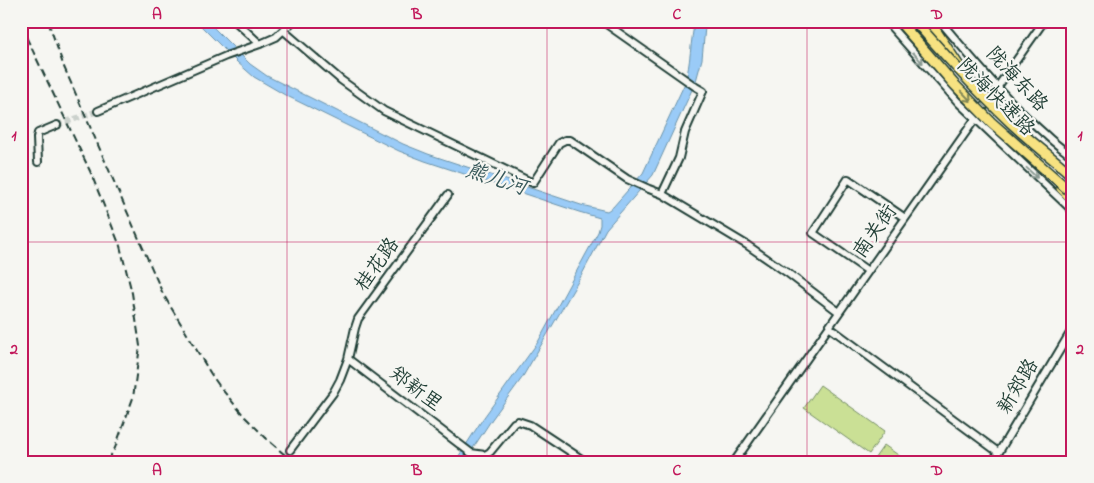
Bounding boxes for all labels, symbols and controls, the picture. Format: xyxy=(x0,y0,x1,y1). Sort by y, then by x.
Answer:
text: A xyxy=(152,3,162,27)
text: B xyxy=(411,3,423,27)
text: C xyxy=(673,3,682,27)
text: D xyxy=(930,3,943,27)
street label: 陇海东路 xyxy=(978,41,1055,120)
one-way arrow xyxy=(913,51,924,64)
street label: 陇海快速路 xyxy=(949,52,1041,144)
one-way arrow xyxy=(960,90,972,103)
text: 1 xyxy=(11,124,17,148)
text: 1 xyxy=(1077,124,1083,148)
water label: 熊儿河 xyxy=(461,156,533,205)
one-way arrow xyxy=(1026,167,1039,179)
street label: 南关街 xyxy=(847,199,905,265)
street label: 桂花路 xyxy=(349,231,408,298)
text: 2 xyxy=(9,338,18,362)
text: 2 xyxy=(1075,338,1084,362)
street label: 新郑路 xyxy=(991,353,1047,420)
street label: 郑新里 xyxy=(382,360,448,420)
text: A xyxy=(152,459,162,483)
text: B xyxy=(411,459,423,483)
text: C xyxy=(673,459,682,483)
text: D xyxy=(930,459,943,483)

